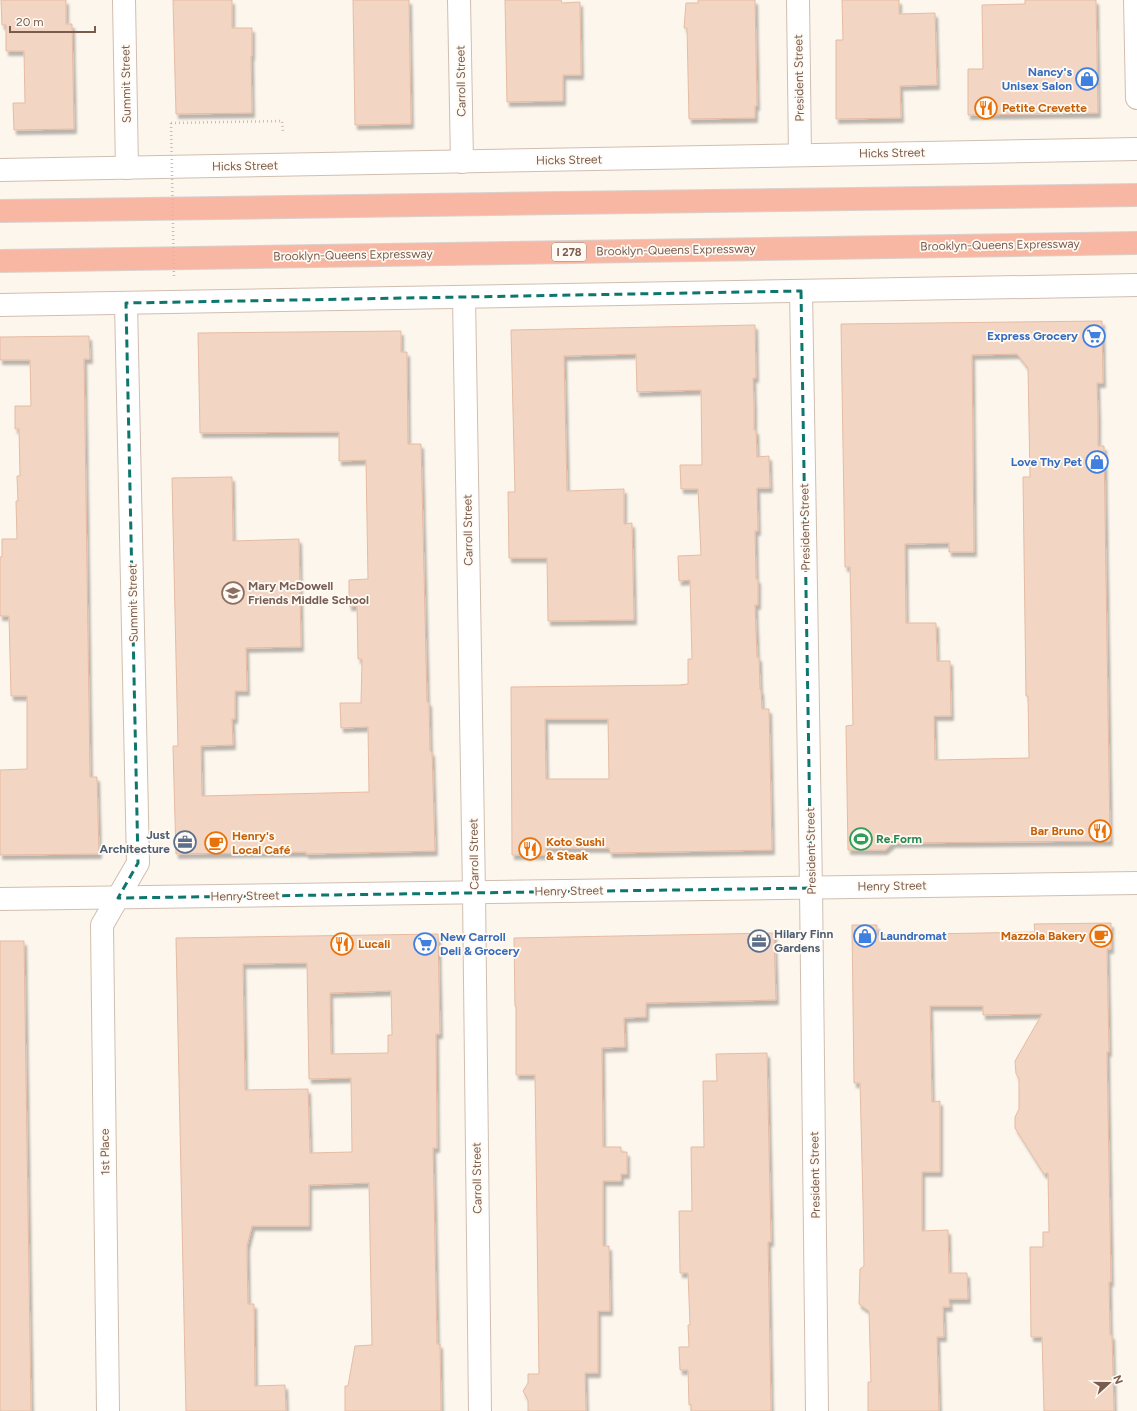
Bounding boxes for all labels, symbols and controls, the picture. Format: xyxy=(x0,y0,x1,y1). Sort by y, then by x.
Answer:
scale bar xyxy=(10,8,95,34)
text: 20 m xyxy=(16,15,44,29)
street label: President Street xyxy=(791,34,807,122)
street label: Summit Street xyxy=(118,44,134,123)
street label: Carroll Street xyxy=(453,45,469,117)
place label: Nancy's Unisex Salon xyxy=(1002,65,1072,93)
shop icon: Nancy's Unisex Salon xyxy=(1074,66,1100,92)
restaurant icon: Petite Crevette xyxy=(973,95,999,121)
place label: Petite Crevette xyxy=(1002,101,1087,115)
street label: Hicks Street xyxy=(859,145,926,161)
street label: Hicks Street xyxy=(536,152,603,168)
street label: Hicks Street xyxy=(212,158,279,174)
street label: Brooklyn-Queens Expressway xyxy=(920,237,1081,253)
street label: Brooklyn-Queens Expressway xyxy=(596,242,757,258)
road number: I 278 xyxy=(552,243,586,261)
street label: Brooklyn-Queens Expressway xyxy=(273,247,434,263)
supermarket icon: Express Grocery xyxy=(1081,323,1107,349)
place label: Express Grocery xyxy=(987,329,1078,343)
shop icon: Love Thy Pet xyxy=(1084,449,1110,475)
place label: Love Thy Pet xyxy=(1011,455,1082,469)
street label: President Street xyxy=(797,483,813,571)
street label: Carroll Street xyxy=(460,494,476,566)
street label: Summit Street xyxy=(125,563,141,642)
place label: Mary McDowell Friends Middle School xyxy=(248,579,369,607)
school or university icon: Mary McDowell Friends Middle School xyxy=(220,580,246,606)
street label: President Street xyxy=(803,807,819,895)
street label: Carroll Street xyxy=(466,818,482,890)
restaurant icon: Bar Bruno xyxy=(1087,818,1113,844)
place label: Bar Bruno xyxy=(1030,824,1084,838)
sports icon: Re.Form xyxy=(848,826,874,852)
place label: Just Architecture xyxy=(100,828,170,856)
office icon: Just Architecture xyxy=(172,829,198,855)
place label: Henry's Local Café xyxy=(232,829,291,857)
cafe icon: Henry's Local Café xyxy=(203,830,229,856)
place label: Re.Form xyxy=(876,832,922,846)
place label: Koto Sushi & Steak xyxy=(546,835,605,863)
restaurant icon: Koto Sushi & Steak xyxy=(517,836,543,862)
street label: Henry Street xyxy=(857,878,927,894)
street label: Henry Street xyxy=(534,883,604,899)
street label: Henry Street xyxy=(210,888,280,904)
shop icon: Laundromat xyxy=(852,923,878,949)
cafe icon: Mazzola Bakery xyxy=(1088,923,1114,949)
place label: Hilary Finn Gardens xyxy=(774,927,833,955)
office icon: Hilary Finn Gardens xyxy=(746,928,772,954)
place label: Laundromat xyxy=(880,929,947,943)
place label: Mazzola Bakery xyxy=(1001,929,1086,943)
place label: New Carroll Deli & Grocery xyxy=(440,930,520,958)
restaurant icon: Lucali xyxy=(329,931,355,957)
supermarket icon: New Carroll Deli & Grocery xyxy=(412,931,438,957)
place label: Lucali xyxy=(358,937,390,951)
street label: 1st Place xyxy=(98,1128,112,1176)
street label: President Street xyxy=(807,1131,823,1219)
street label: Carroll Street xyxy=(469,1142,485,1214)
north arrow xyxy=(1089,1363,1129,1403)
text: N xyxy=(1110,1373,1125,1386)

